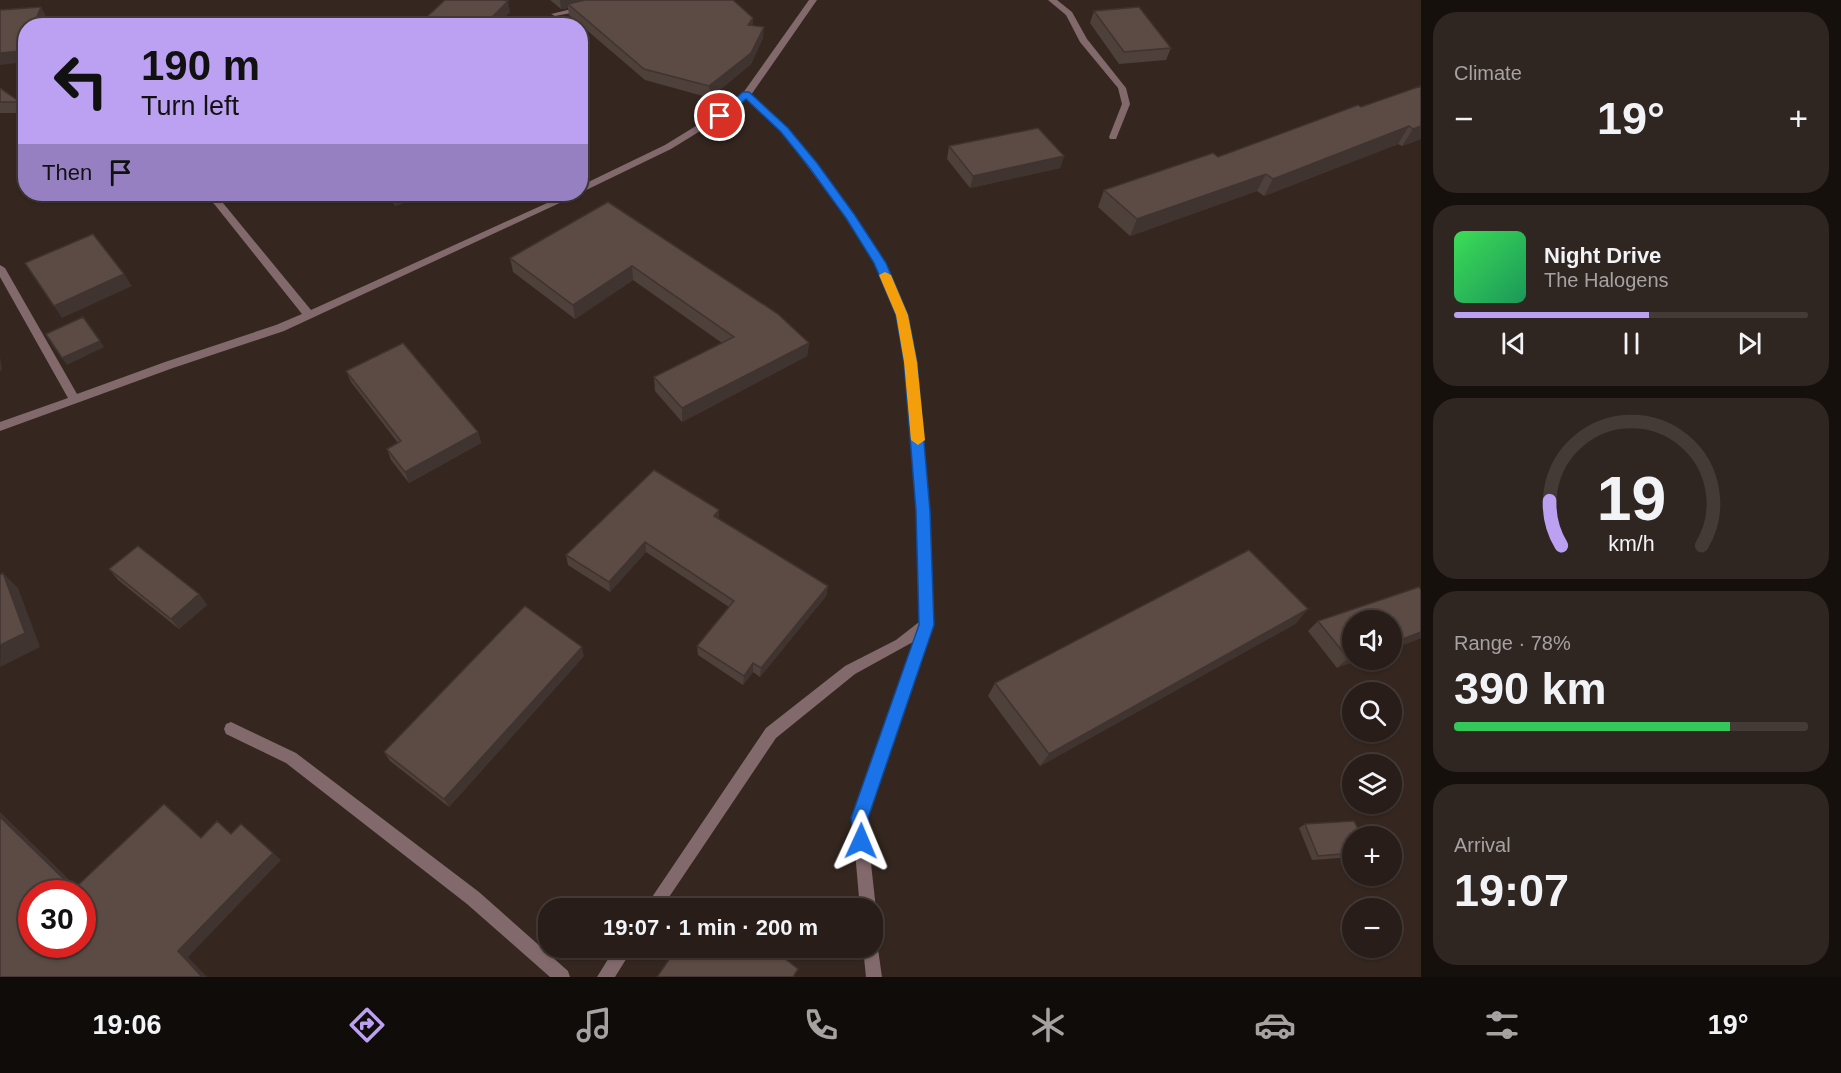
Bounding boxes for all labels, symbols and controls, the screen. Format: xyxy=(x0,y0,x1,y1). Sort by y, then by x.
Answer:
icon: left xyxy=(42,42,120,120)
text: 190 m xyxy=(141,42,260,89)
text: Climate xyxy=(1454,62,1522,84)
pin xyxy=(694,90,745,141)
text: Turn left xyxy=(141,91,239,121)
text: 19° xyxy=(1597,93,1665,144)
icon: arrive xyxy=(703,99,736,132)
text: − xyxy=(1454,100,1473,137)
text: + xyxy=(1789,100,1808,137)
icon: arrive xyxy=(104,156,137,189)
text: Then xyxy=(42,160,92,185)
text: Night Drive xyxy=(1544,243,1661,268)
text: The Halogens xyxy=(1544,269,1669,291)
icon: previous xyxy=(1497,327,1530,360)
icon: pause xyxy=(1615,327,1648,360)
icon: next xyxy=(1733,327,1766,360)
text: 19 xyxy=(1596,464,1666,533)
text: km/h xyxy=(1608,532,1654,556)
map controls xyxy=(1342,610,1402,958)
button: sound xyxy=(1342,610,1402,670)
text: Range · 78% xyxy=(1454,632,1571,654)
text: 390 km xyxy=(1454,663,1607,714)
button: search xyxy=(1342,682,1402,742)
button: layers xyxy=(1342,754,1402,814)
position arrow xyxy=(829,809,893,873)
button: + xyxy=(1342,826,1402,886)
text: Arrival xyxy=(1454,834,1511,856)
text: 19:07 xyxy=(1454,865,1569,916)
speed limit sign: 30 xyxy=(18,880,96,958)
button: − xyxy=(1342,898,1402,958)
text: 19:07 · 1 min · 200 m xyxy=(603,915,818,940)
icon: directions xyxy=(346,1004,388,1046)
icon: music xyxy=(573,1004,615,1046)
icon: phone xyxy=(800,1004,842,1046)
icon: climate xyxy=(1027,1004,1069,1046)
icon: car xyxy=(1254,1004,1296,1046)
icon: filters xyxy=(1481,1004,1523,1046)
text: 19:06 xyxy=(92,1010,162,1040)
text: 19° xyxy=(1708,1010,1748,1040)

